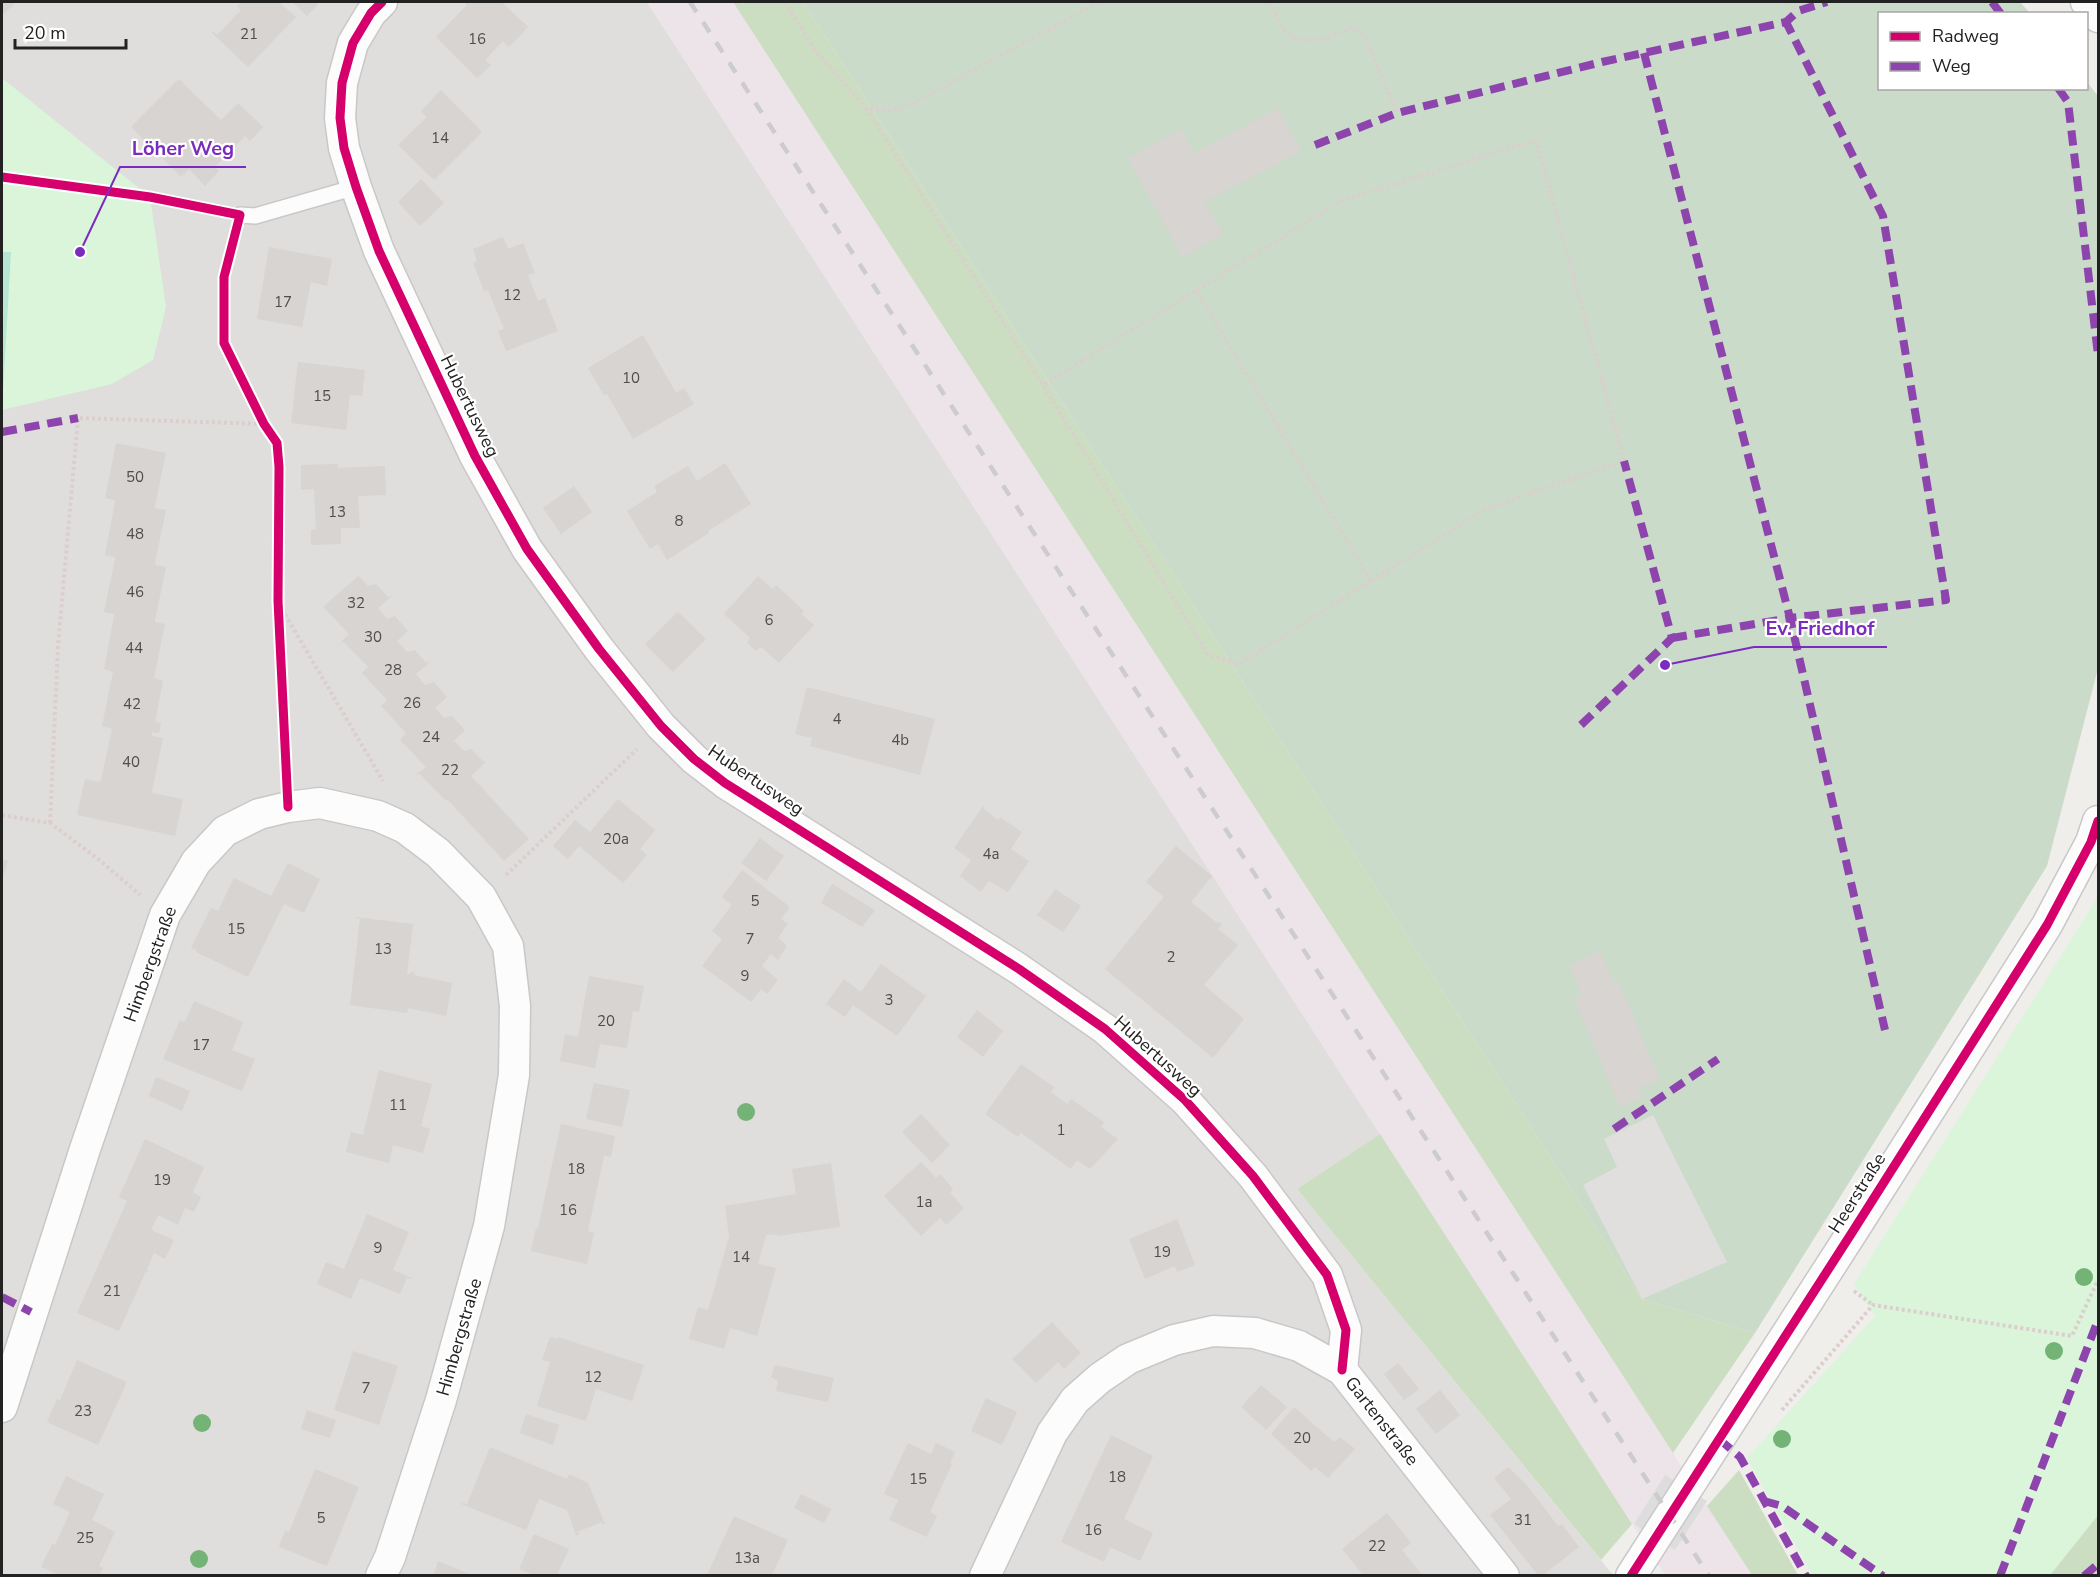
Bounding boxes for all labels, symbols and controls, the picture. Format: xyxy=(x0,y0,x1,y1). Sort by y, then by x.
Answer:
scale bar xyxy=(15,12,126,50)
legend xyxy=(1878,12,2088,90)
text: 20 m xyxy=(24,21,66,45)
house number: 21 xyxy=(240,24,258,44)
text: Radweg xyxy=(1932,24,1999,48)
house number: 16 xyxy=(468,29,486,49)
text: Weg xyxy=(1932,54,1971,78)
house number: 14 xyxy=(431,128,449,148)
callout: Löher Weg xyxy=(120,129,246,167)
text: Löher Weg xyxy=(132,135,234,162)
house number: 12 xyxy=(503,285,521,305)
house number: 17 xyxy=(274,292,292,312)
street label: Hubertusweg xyxy=(435,351,505,461)
house number: 10 xyxy=(622,368,640,388)
house number: 15 xyxy=(313,386,331,406)
house number: 50 xyxy=(126,467,144,487)
house number: 13 xyxy=(328,502,346,522)
house number: 8 xyxy=(674,511,684,531)
house number: 48 xyxy=(126,524,144,544)
house number: 46 xyxy=(126,582,144,602)
house number: 32 xyxy=(347,593,365,613)
callout: Ev. Friedhof xyxy=(1754,609,1887,647)
house number: 6 xyxy=(764,610,774,630)
text: Ev. Friedhof xyxy=(1766,615,1875,642)
house number: 30 xyxy=(364,627,382,647)
house number: 44 xyxy=(125,638,143,658)
house number: 28 xyxy=(384,660,402,680)
house number: 26 xyxy=(403,693,421,713)
house number: 42 xyxy=(123,694,141,714)
house number: 4 xyxy=(832,709,842,729)
house number: 24 xyxy=(422,727,440,747)
house number: 4b xyxy=(891,730,909,750)
street label: Hubertusweg xyxy=(703,739,809,821)
house number: 40 xyxy=(122,752,140,772)
house number: 22 xyxy=(441,760,459,780)
house number: 20a xyxy=(603,829,629,849)
house number: 4a xyxy=(983,844,999,864)
house number: 5 xyxy=(750,891,760,911)
street label: Himbergstraße xyxy=(118,903,182,1025)
house number: 15 xyxy=(227,919,245,939)
house number: 7 xyxy=(745,929,755,949)
house number: 13 xyxy=(374,939,392,959)
house number: 2 xyxy=(1166,947,1176,967)
house number: 9 xyxy=(740,966,750,986)
house number: 3 xyxy=(884,990,894,1010)
street label: Hubertusweg xyxy=(1109,1010,1207,1102)
house number: 20 xyxy=(597,1011,615,1031)
house number: 17 xyxy=(192,1035,210,1055)
house number: 11 xyxy=(389,1095,407,1115)
house number: 1 xyxy=(1056,1120,1066,1140)
street label: Heerstraße xyxy=(1823,1148,1891,1238)
house number: 18 xyxy=(567,1159,585,1179)
house number: 19 xyxy=(153,1170,171,1190)
house number: 1a xyxy=(916,1192,932,1212)
house number: 16 xyxy=(559,1200,577,1220)
house number: 9 xyxy=(373,1238,383,1258)
house number: 19 xyxy=(1153,1242,1171,1262)
house number: 14 xyxy=(732,1247,750,1267)
street label: Himbergstraße xyxy=(431,1275,487,1399)
house number: 21 xyxy=(103,1281,121,1301)
house number: 12 xyxy=(584,1367,602,1387)
street label: Gartenstraße xyxy=(1340,1371,1424,1471)
house number: 7 xyxy=(361,1378,371,1398)
house number: 23 xyxy=(74,1401,92,1421)
house number: 20 xyxy=(1293,1428,1311,1448)
house number: 18 xyxy=(1108,1467,1126,1487)
house number: 15 xyxy=(909,1469,927,1489)
house number: 5 xyxy=(316,1508,326,1528)
house number: 31 xyxy=(1514,1510,1532,1530)
house number: 16 xyxy=(1084,1520,1102,1540)
house number: 25 xyxy=(76,1528,94,1548)
house number: 22 xyxy=(1368,1536,1386,1556)
house number: 13a xyxy=(734,1548,760,1568)

